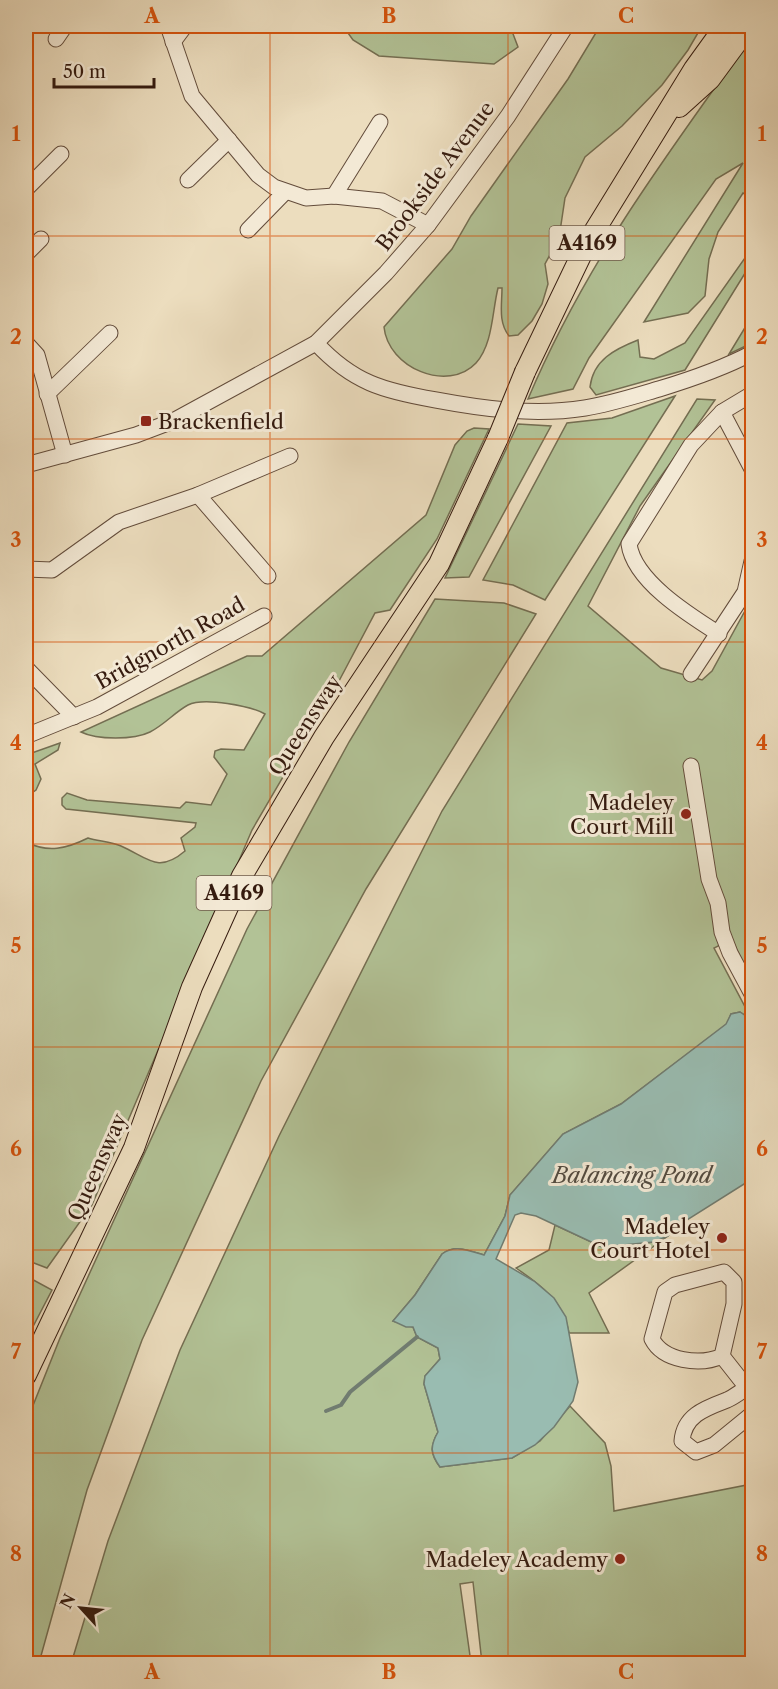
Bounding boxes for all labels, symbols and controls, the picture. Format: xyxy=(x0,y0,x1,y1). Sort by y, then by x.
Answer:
text: A xyxy=(143,4,160,28)
text: B xyxy=(382,4,397,28)
text: C xyxy=(618,4,634,28)
scale bar xyxy=(54,51,154,89)
text: 50 m xyxy=(63,61,106,83)
street label: Brookside Avenue xyxy=(371,96,499,256)
text: 1 xyxy=(12,122,21,146)
text: 1 xyxy=(758,122,767,146)
road number: A4169 xyxy=(550,226,624,260)
text: 2 xyxy=(10,325,22,349)
text: 2 xyxy=(756,325,768,349)
place label: Brackenfield xyxy=(158,409,284,434)
marker: Brackenfield xyxy=(139,414,153,428)
text: 3 xyxy=(10,528,22,552)
text: 3 xyxy=(756,528,768,552)
street label: Bridgnorth Road xyxy=(91,592,249,694)
street label: Queensway xyxy=(263,670,347,780)
text: 4 xyxy=(10,731,22,755)
text: 4 xyxy=(756,731,768,755)
place label: Madeley Court Mill xyxy=(570,790,674,839)
marker: Madeley Court Mill xyxy=(679,807,693,821)
road number: A4169 xyxy=(196,876,272,910)
text: 5 xyxy=(10,934,22,958)
text: 5 xyxy=(756,934,768,958)
street label: Queensway xyxy=(62,1109,132,1225)
text: 6 xyxy=(10,1137,22,1161)
text: 6 xyxy=(756,1137,768,1161)
water label: Balancing Pond xyxy=(550,1162,714,1189)
place label: Madeley Court Hotel xyxy=(590,1214,710,1263)
marker: Madeley Court Hotel xyxy=(715,1231,729,1245)
text: 7 xyxy=(11,1340,22,1364)
text: 7 xyxy=(757,1340,768,1364)
text: 8 xyxy=(10,1542,22,1566)
text: 8 xyxy=(756,1542,768,1566)
place label: Madeley Academy xyxy=(425,1547,608,1572)
marker: Madeley Academy xyxy=(613,1552,627,1566)
north arrow xyxy=(51,1578,111,1638)
text: N xyxy=(56,1590,80,1612)
text: A xyxy=(143,1660,160,1684)
text: B xyxy=(382,1660,397,1684)
text: C xyxy=(618,1660,634,1684)

